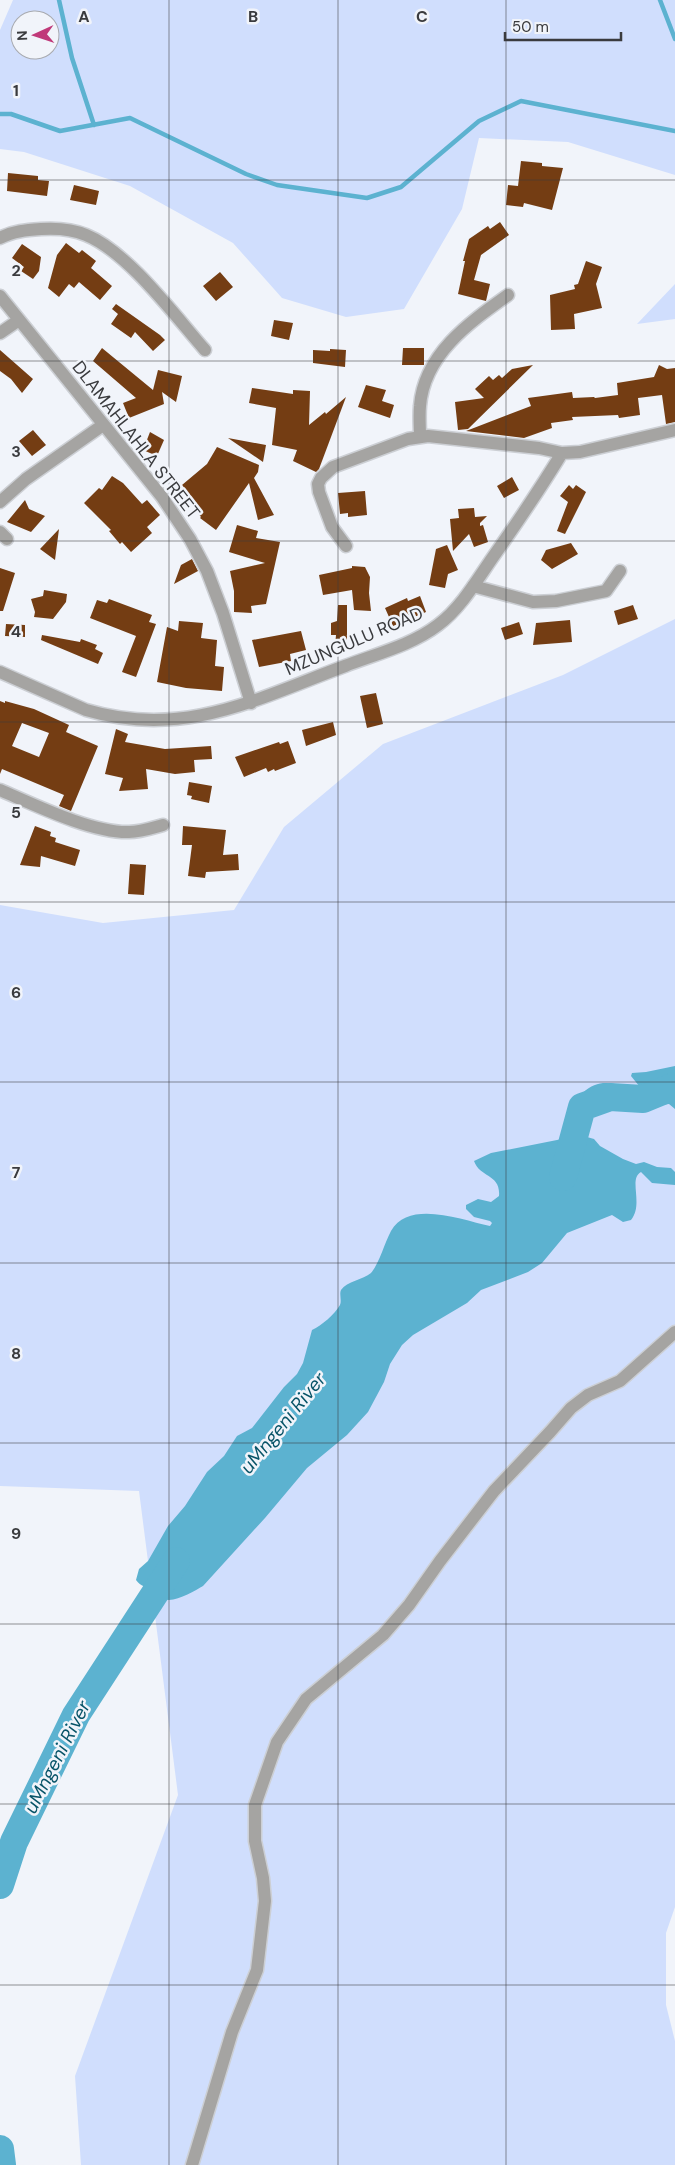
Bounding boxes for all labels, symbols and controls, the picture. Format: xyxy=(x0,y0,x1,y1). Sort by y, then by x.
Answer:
text: A xyxy=(78,6,90,27)
text: B xyxy=(248,6,258,27)
text: C xyxy=(416,6,428,27)
north arrow xyxy=(10,10,60,60)
scale bar xyxy=(505,10,621,42)
text: 50 m xyxy=(512,17,549,37)
text: N xyxy=(13,30,31,41)
text: 1 xyxy=(13,80,19,101)
text: 2 xyxy=(11,260,21,281)
street label: DLAMAHLAHLA STREET xyxy=(67,356,205,524)
text: 3 xyxy=(11,441,21,462)
street label: MZUNGULU ROAD xyxy=(281,601,427,681)
text: 4 xyxy=(11,621,21,642)
text: 5 xyxy=(11,802,21,823)
text: 6 xyxy=(11,982,21,1003)
text: 7 xyxy=(12,1162,21,1183)
text: 8 xyxy=(11,1343,21,1364)
water label: uMngeni River xyxy=(234,1366,332,1479)
text: 9 xyxy=(11,1523,21,1544)
water label: uMngeni River xyxy=(18,1696,97,1818)

